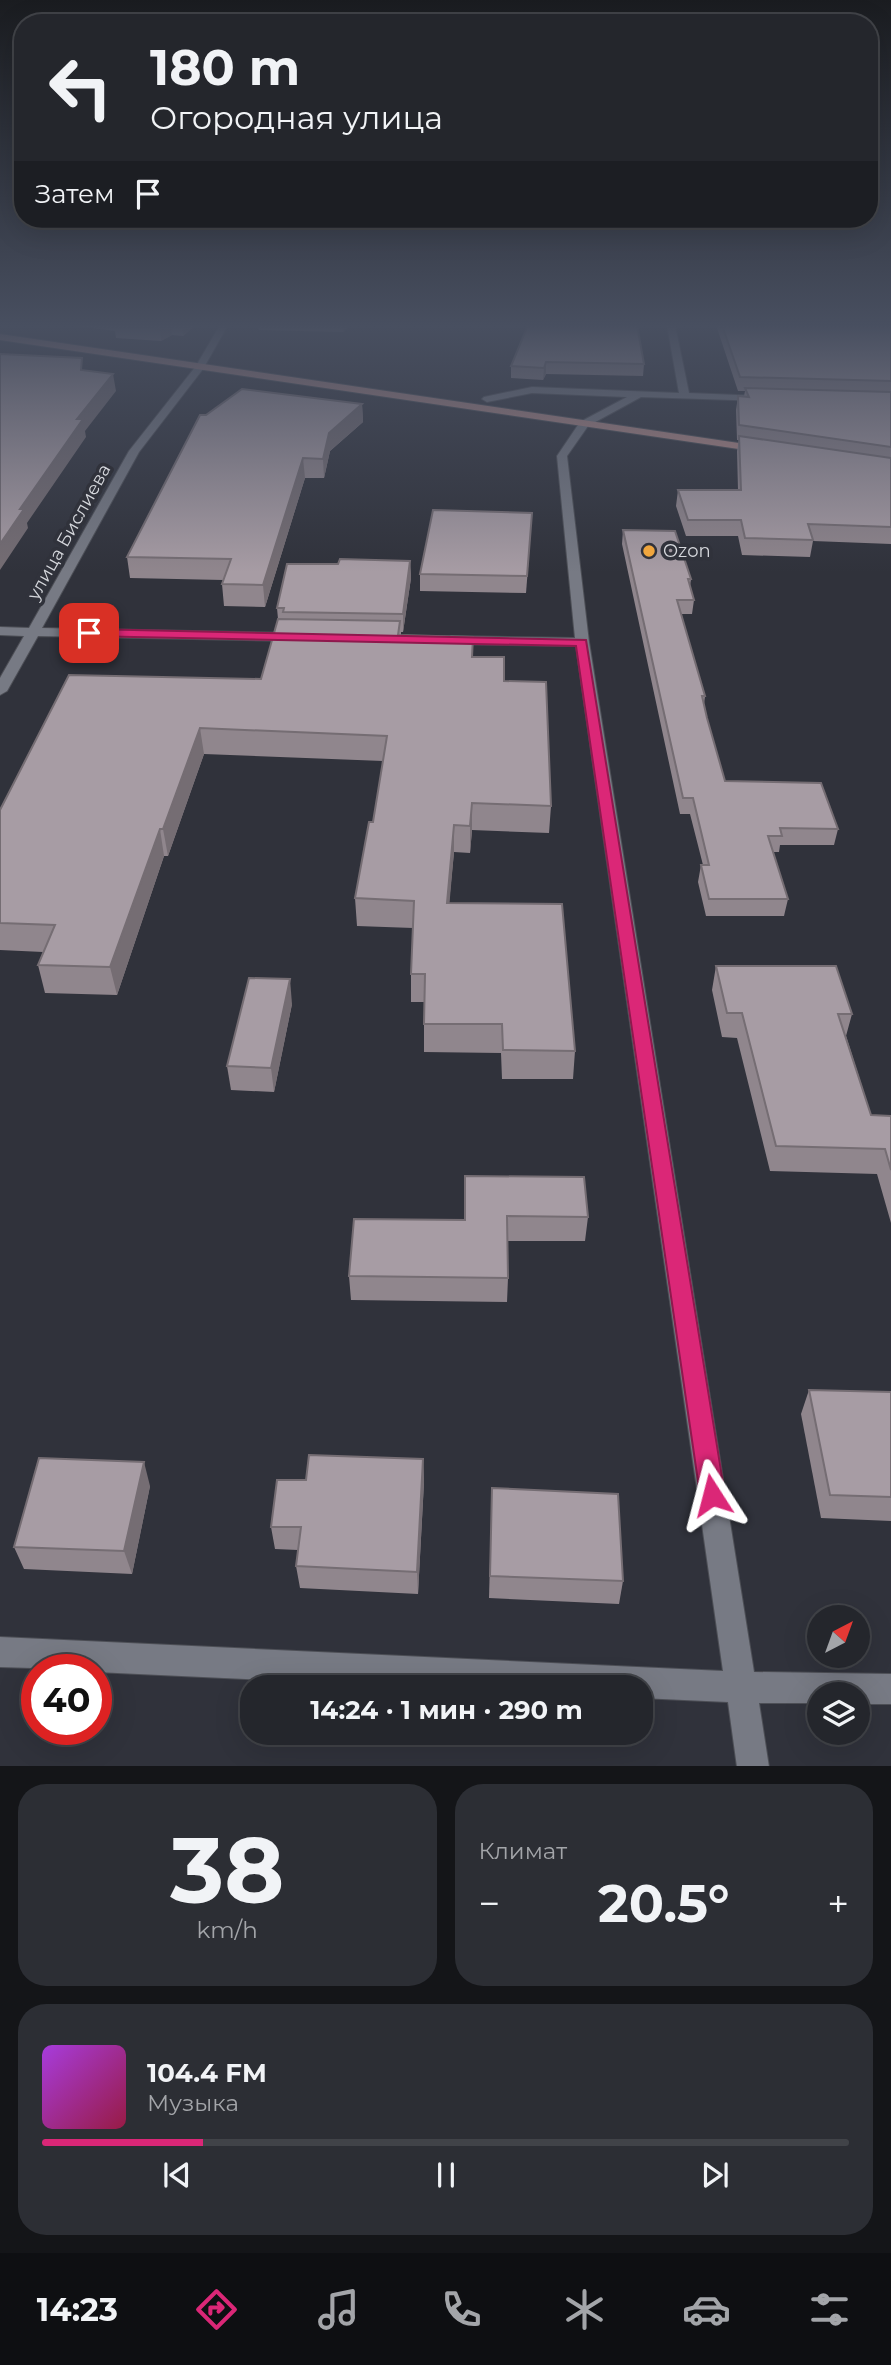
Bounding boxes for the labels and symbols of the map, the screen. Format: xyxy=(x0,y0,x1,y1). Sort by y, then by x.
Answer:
street label: улица Бислиева xyxy=(22,460,116,605)
place label: Ozon xyxy=(663,540,711,562)
marker: Ozon xyxy=(641,543,657,559)
pin xyxy=(59,603,119,663)
position arrow xyxy=(675,1458,749,1532)
north arrow xyxy=(807,1605,870,1668)
speed limit sign: 40 xyxy=(21,1654,112,1745)

